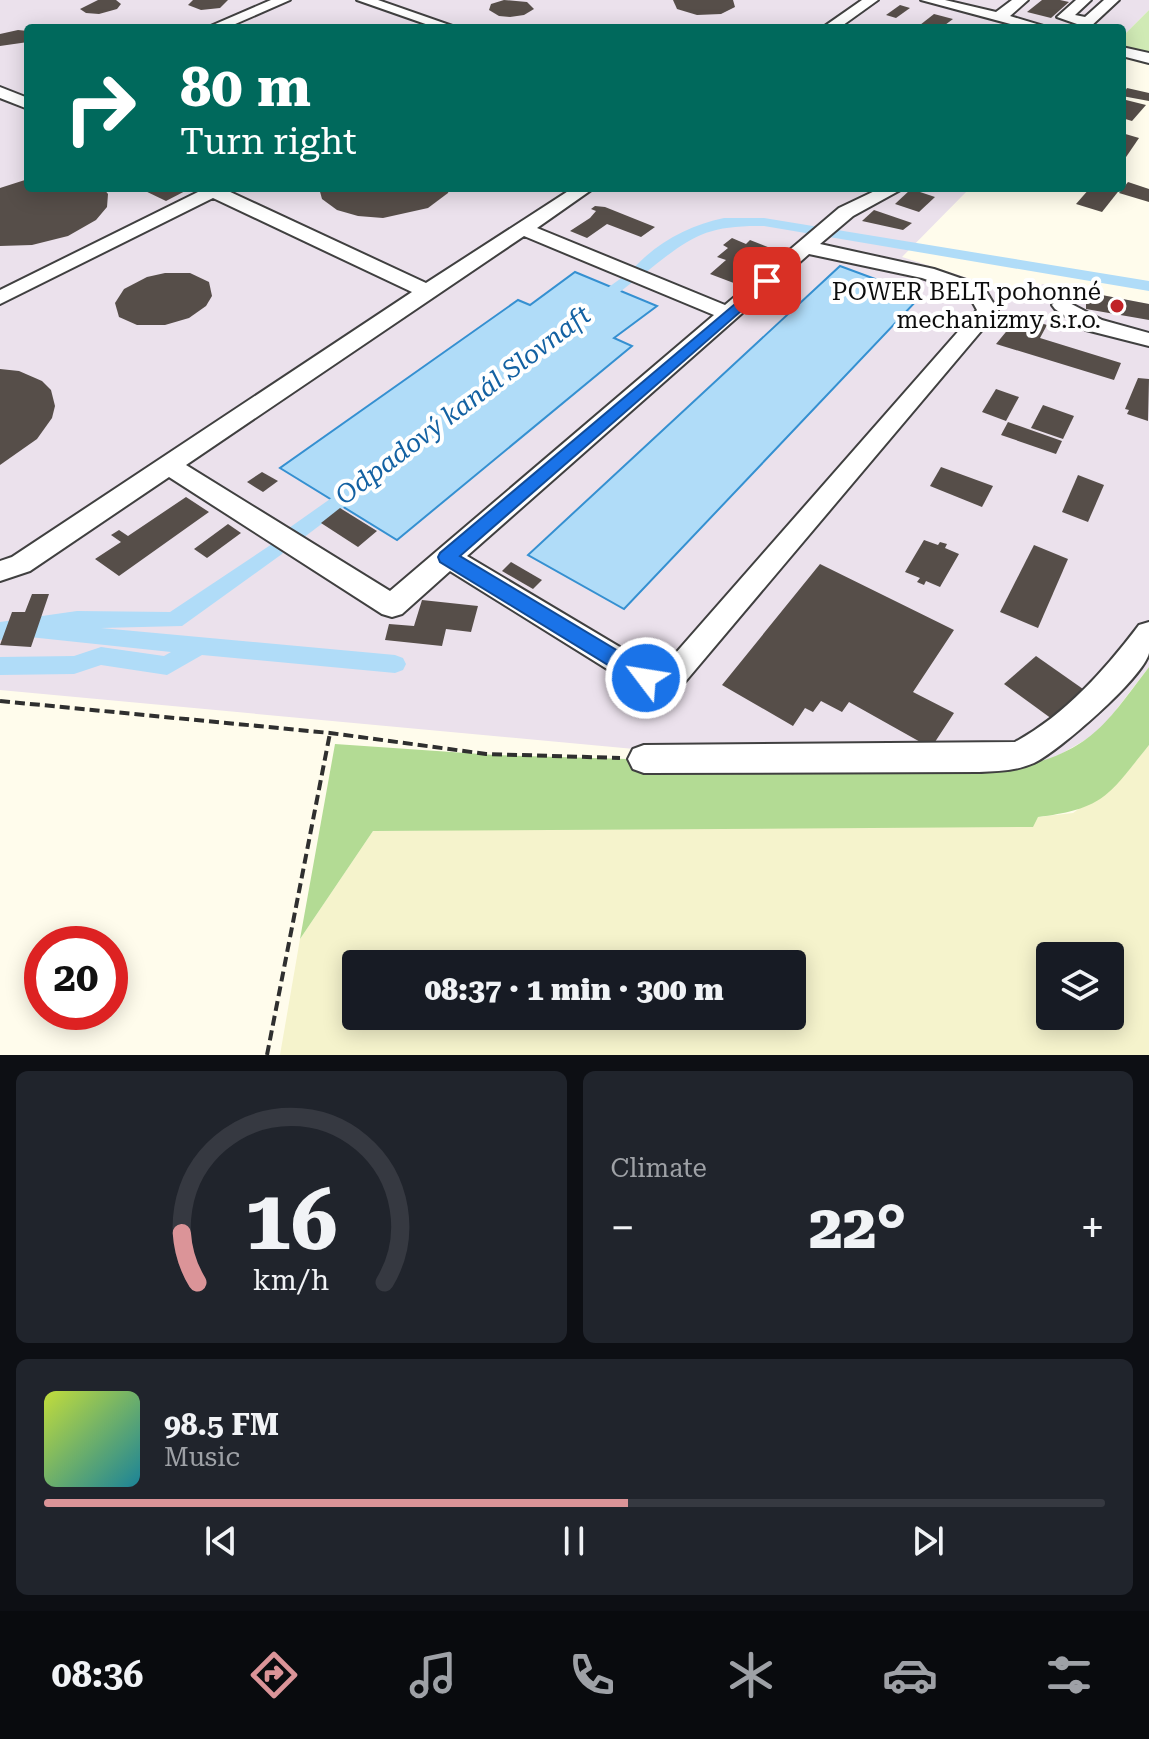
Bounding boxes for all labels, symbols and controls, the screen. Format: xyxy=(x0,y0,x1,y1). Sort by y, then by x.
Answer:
text: 80 m xyxy=(180,54,311,120)
icon: right xyxy=(48,56,152,160)
text: Turn right xyxy=(180,121,357,163)
pin xyxy=(733,247,801,315)
icon: arrive xyxy=(745,259,789,303)
place label: POWER BELT pohonné mechanizmy s.r.o. xyxy=(832,278,1101,334)
marker: POWER BELT pohonné mechanizmy s.r.o. xyxy=(1108,297,1126,315)
water label: Odpadový kanál Slovnaft xyxy=(330,299,597,511)
position arrow xyxy=(604,636,688,720)
speed limit sign: 20 xyxy=(24,926,128,1030)
map controls xyxy=(1036,942,1124,1030)
button: layers xyxy=(1036,942,1124,1030)
text: 08:37 · 1 min · 300 m xyxy=(424,972,724,1007)
text: Climate xyxy=(611,1153,707,1183)
text: 16 xyxy=(245,1172,338,1269)
text: 22° xyxy=(809,1192,906,1263)
text: − xyxy=(611,1202,635,1254)
text: + xyxy=(1080,1202,1105,1254)
text: km/h xyxy=(253,1263,330,1297)
text: 98.5 FM xyxy=(164,1407,279,1442)
text: Music xyxy=(164,1442,240,1472)
icon: previous xyxy=(199,1519,243,1563)
icon: pause xyxy=(552,1519,596,1563)
icon: next xyxy=(906,1519,950,1563)
icon: directions xyxy=(246,1647,302,1703)
icon: music xyxy=(405,1647,461,1703)
icon: phone xyxy=(564,1647,620,1703)
icon: climate xyxy=(723,1647,779,1703)
icon: car xyxy=(882,1647,938,1703)
icon: filters xyxy=(1041,1647,1097,1703)
text: 08:36 xyxy=(52,1654,143,1696)

